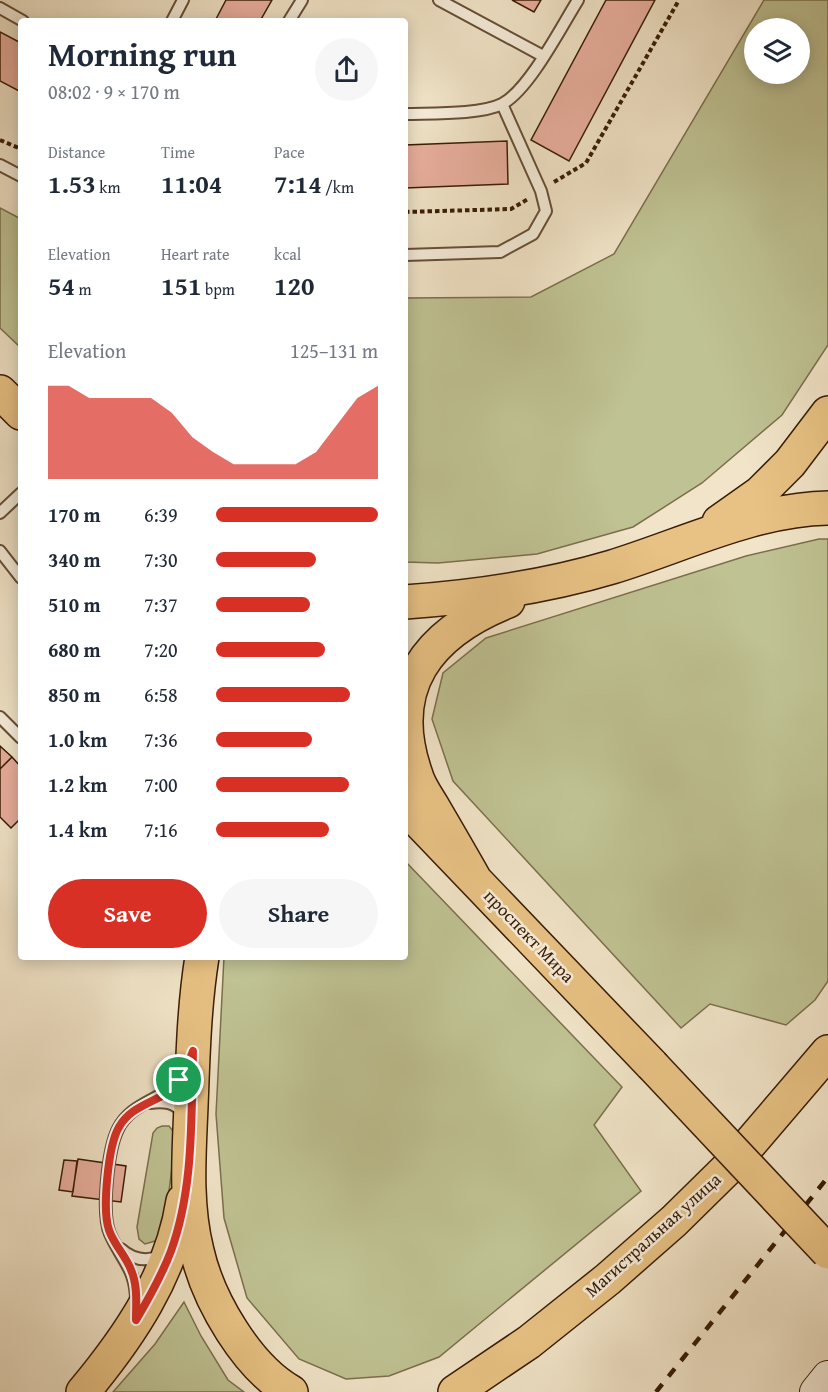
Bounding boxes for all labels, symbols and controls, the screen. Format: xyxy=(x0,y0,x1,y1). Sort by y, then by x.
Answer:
map controls xyxy=(744,18,810,84)
button: layers xyxy=(744,18,810,84)
text: Morning run xyxy=(48,30,237,78)
button: share xyxy=(315,38,378,101)
text: 08:02 · 9 × 170 m xyxy=(48,77,180,106)
text: Distance xyxy=(48,140,105,164)
text: Time xyxy=(161,140,195,164)
text: Pace xyxy=(274,140,305,164)
text: 1.53 xyxy=(48,164,96,203)
text: 11:04 xyxy=(161,164,222,203)
text: 7:14 xyxy=(274,164,322,203)
text: km xyxy=(96,175,120,199)
text: /km xyxy=(322,175,354,199)
text: Elevation xyxy=(48,242,111,266)
text: Heart rate xyxy=(161,242,230,266)
text: kcal xyxy=(274,242,301,266)
text: 54 xyxy=(48,266,75,305)
text: 151 xyxy=(161,266,201,305)
text: 120 xyxy=(274,266,314,305)
text: m xyxy=(75,277,92,301)
text: bpm xyxy=(201,277,235,301)
text: Elevation xyxy=(48,336,126,365)
text: 125–131 m xyxy=(290,336,378,365)
text: 170 m xyxy=(48,500,101,529)
text: 6:39 xyxy=(144,500,178,529)
text: 340 m xyxy=(48,545,101,574)
text: 7:30 xyxy=(144,545,178,574)
text: 510 m xyxy=(48,590,101,619)
text: 7:37 xyxy=(144,590,178,619)
text: 680 m xyxy=(48,635,101,664)
text: 7:20 xyxy=(144,635,178,664)
text: 850 m xyxy=(48,680,101,709)
text: 6:58 xyxy=(144,680,178,709)
text: 1.0 km xyxy=(48,725,107,754)
text: 7:36 xyxy=(144,725,178,754)
text: 1.2 km xyxy=(48,770,107,799)
text: 7:00 xyxy=(144,770,178,799)
text: 1.4 km xyxy=(48,815,107,844)
text: 7:16 xyxy=(144,815,178,844)
button: Save xyxy=(48,879,207,948)
button: Share xyxy=(219,879,378,948)
street label: проспект Мира xyxy=(478,883,581,989)
pin xyxy=(153,1054,204,1105)
icon: arrive xyxy=(162,1063,195,1096)
street label: Магистральная улица xyxy=(579,1166,727,1303)

